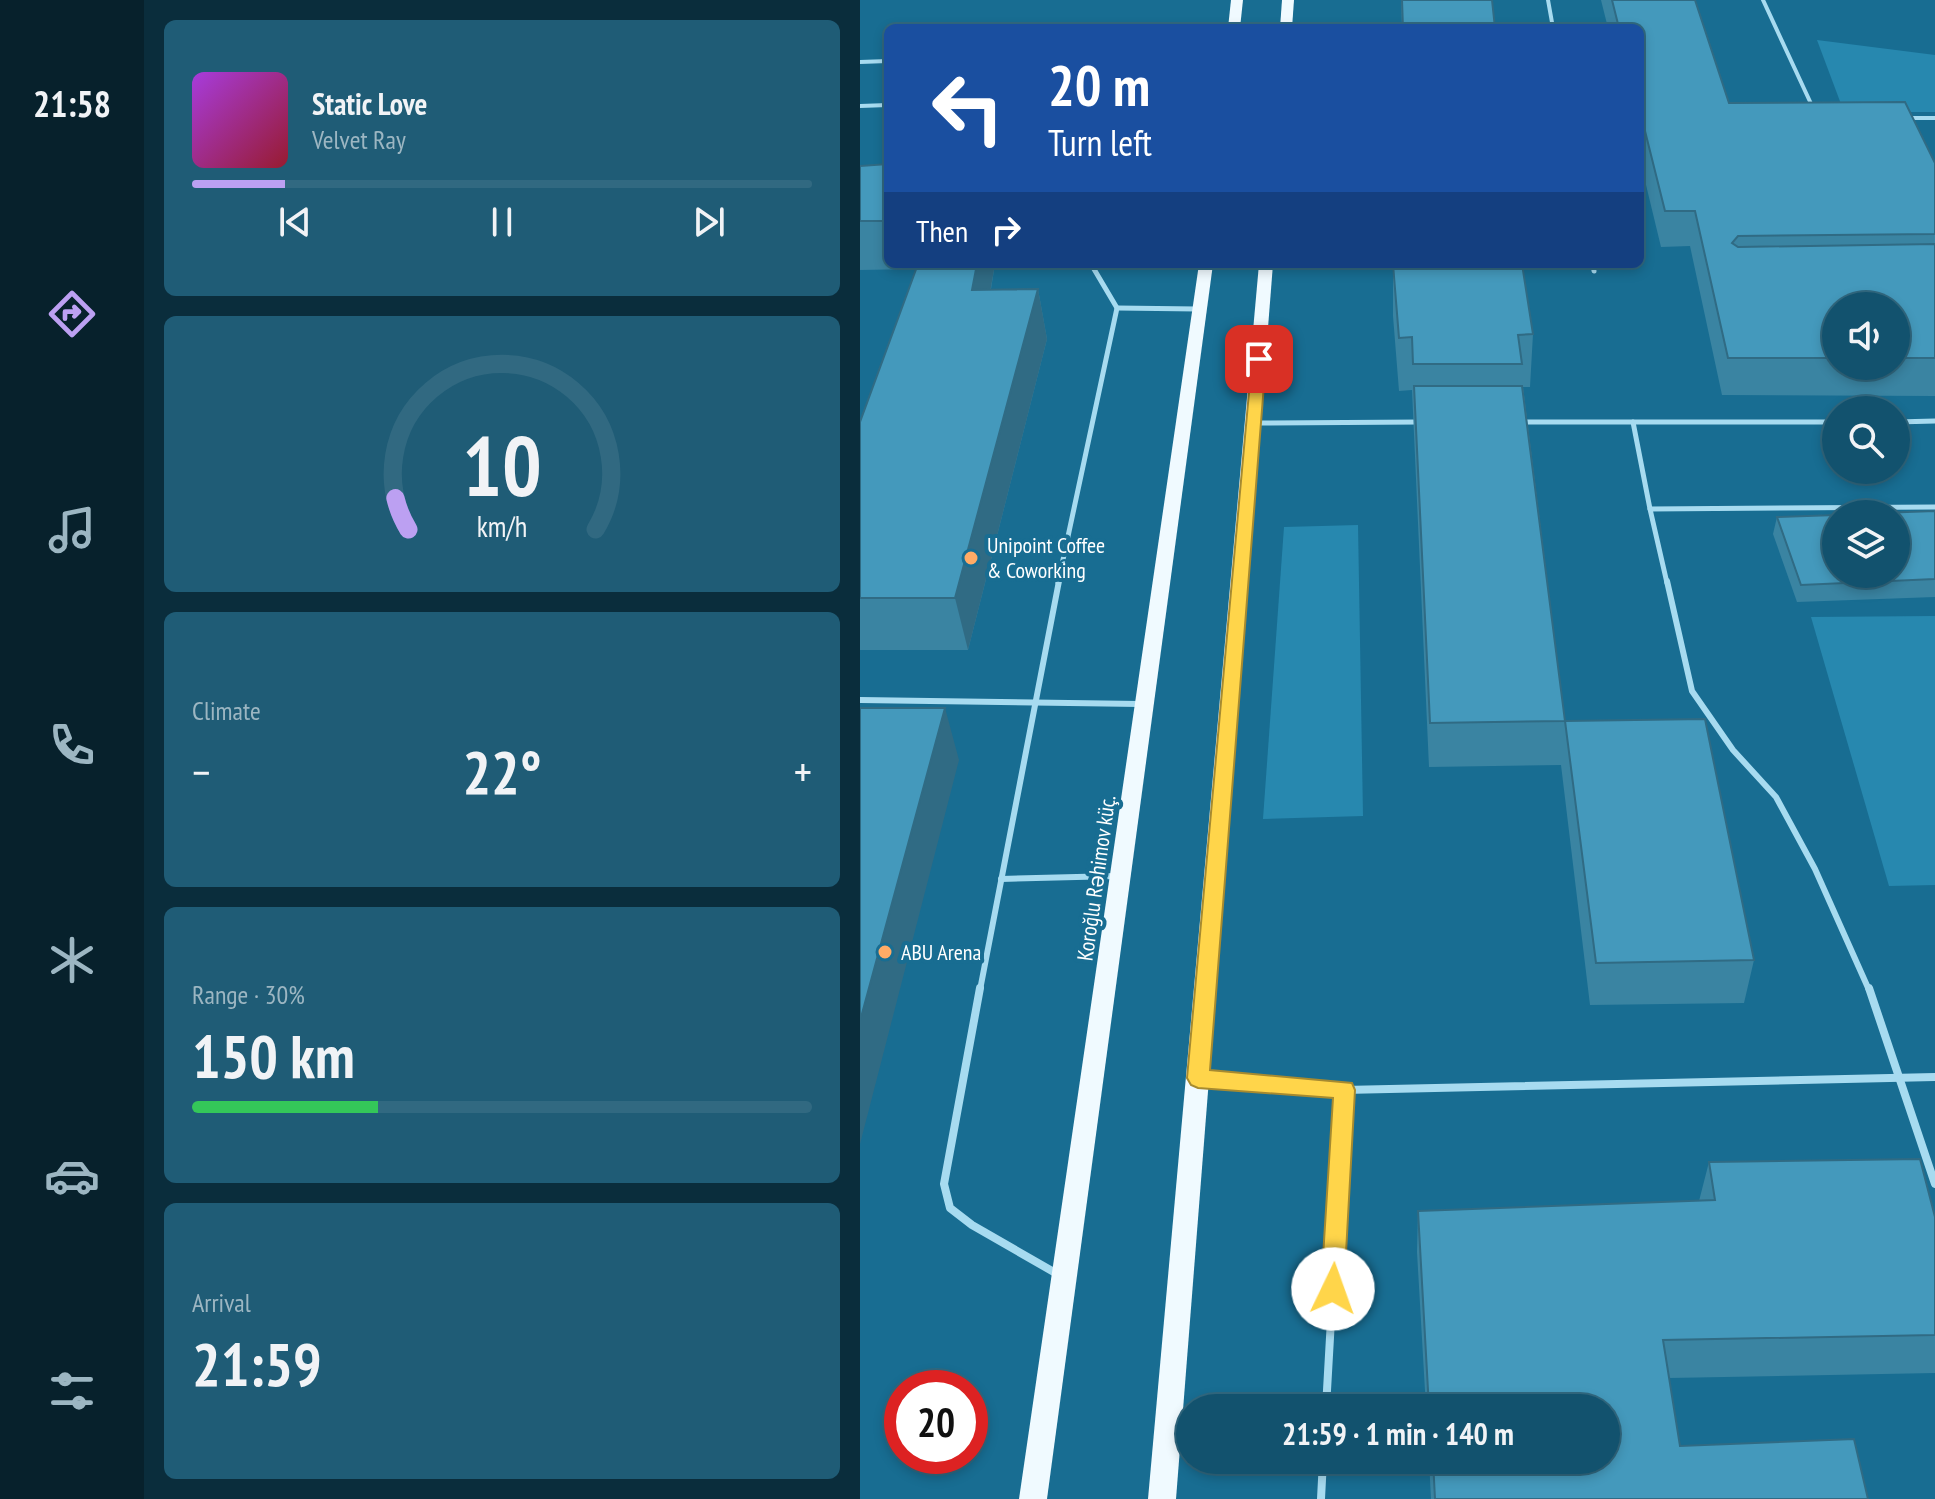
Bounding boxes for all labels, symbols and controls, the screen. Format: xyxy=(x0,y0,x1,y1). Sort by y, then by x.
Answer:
text: 20 m xyxy=(1048,49,1150,121)
icon: left xyxy=(916,56,1020,160)
text: 21:58 xyxy=(33,80,111,127)
text: Static Love xyxy=(312,84,427,123)
text: Turn left xyxy=(1048,119,1152,166)
text: Velvet Ray xyxy=(312,123,406,156)
icon: previous xyxy=(273,200,317,244)
icon: pause xyxy=(480,200,524,244)
icon: next xyxy=(687,200,731,244)
icon: right xyxy=(984,208,1028,252)
text: Then xyxy=(916,211,968,250)
icon: directions xyxy=(44,286,100,342)
map controls xyxy=(1822,292,1910,588)
button: sound xyxy=(1822,292,1910,380)
pin xyxy=(1225,325,1293,393)
icon: arrive xyxy=(1237,337,1281,381)
button: search xyxy=(1822,396,1910,484)
text: 10 xyxy=(462,410,542,518)
button: layers xyxy=(1822,500,1910,588)
icon: music xyxy=(44,502,100,558)
text: km/h xyxy=(477,508,527,545)
place label: Unipoint Coffee & Coworking xyxy=(987,531,1105,584)
marker: Unipoint Coffee & Coworking xyxy=(962,549,980,567)
text: Climate xyxy=(192,694,261,727)
icon: phone xyxy=(44,717,100,773)
text: 22° xyxy=(462,733,542,811)
text: − xyxy=(192,743,210,800)
text: + xyxy=(794,743,812,800)
street label: Koroğlu Rəhimov küç. xyxy=(1071,793,1122,963)
icon: climate xyxy=(44,932,100,988)
place label: ABU Arena xyxy=(901,938,981,966)
marker: ABU Arena xyxy=(876,943,894,961)
text: Range · 30% xyxy=(192,978,305,1011)
text: 150 km xyxy=(192,1017,355,1095)
icon: car xyxy=(44,1148,100,1204)
position arrow xyxy=(1291,1247,1375,1331)
text: Arrival xyxy=(192,1286,251,1319)
text: 21:59 xyxy=(192,1325,322,1403)
icon: filters xyxy=(44,1363,100,1419)
speed limit sign: 20 xyxy=(884,1370,988,1474)
text: 21:59 · 1 min · 140 m xyxy=(1282,1414,1514,1453)

